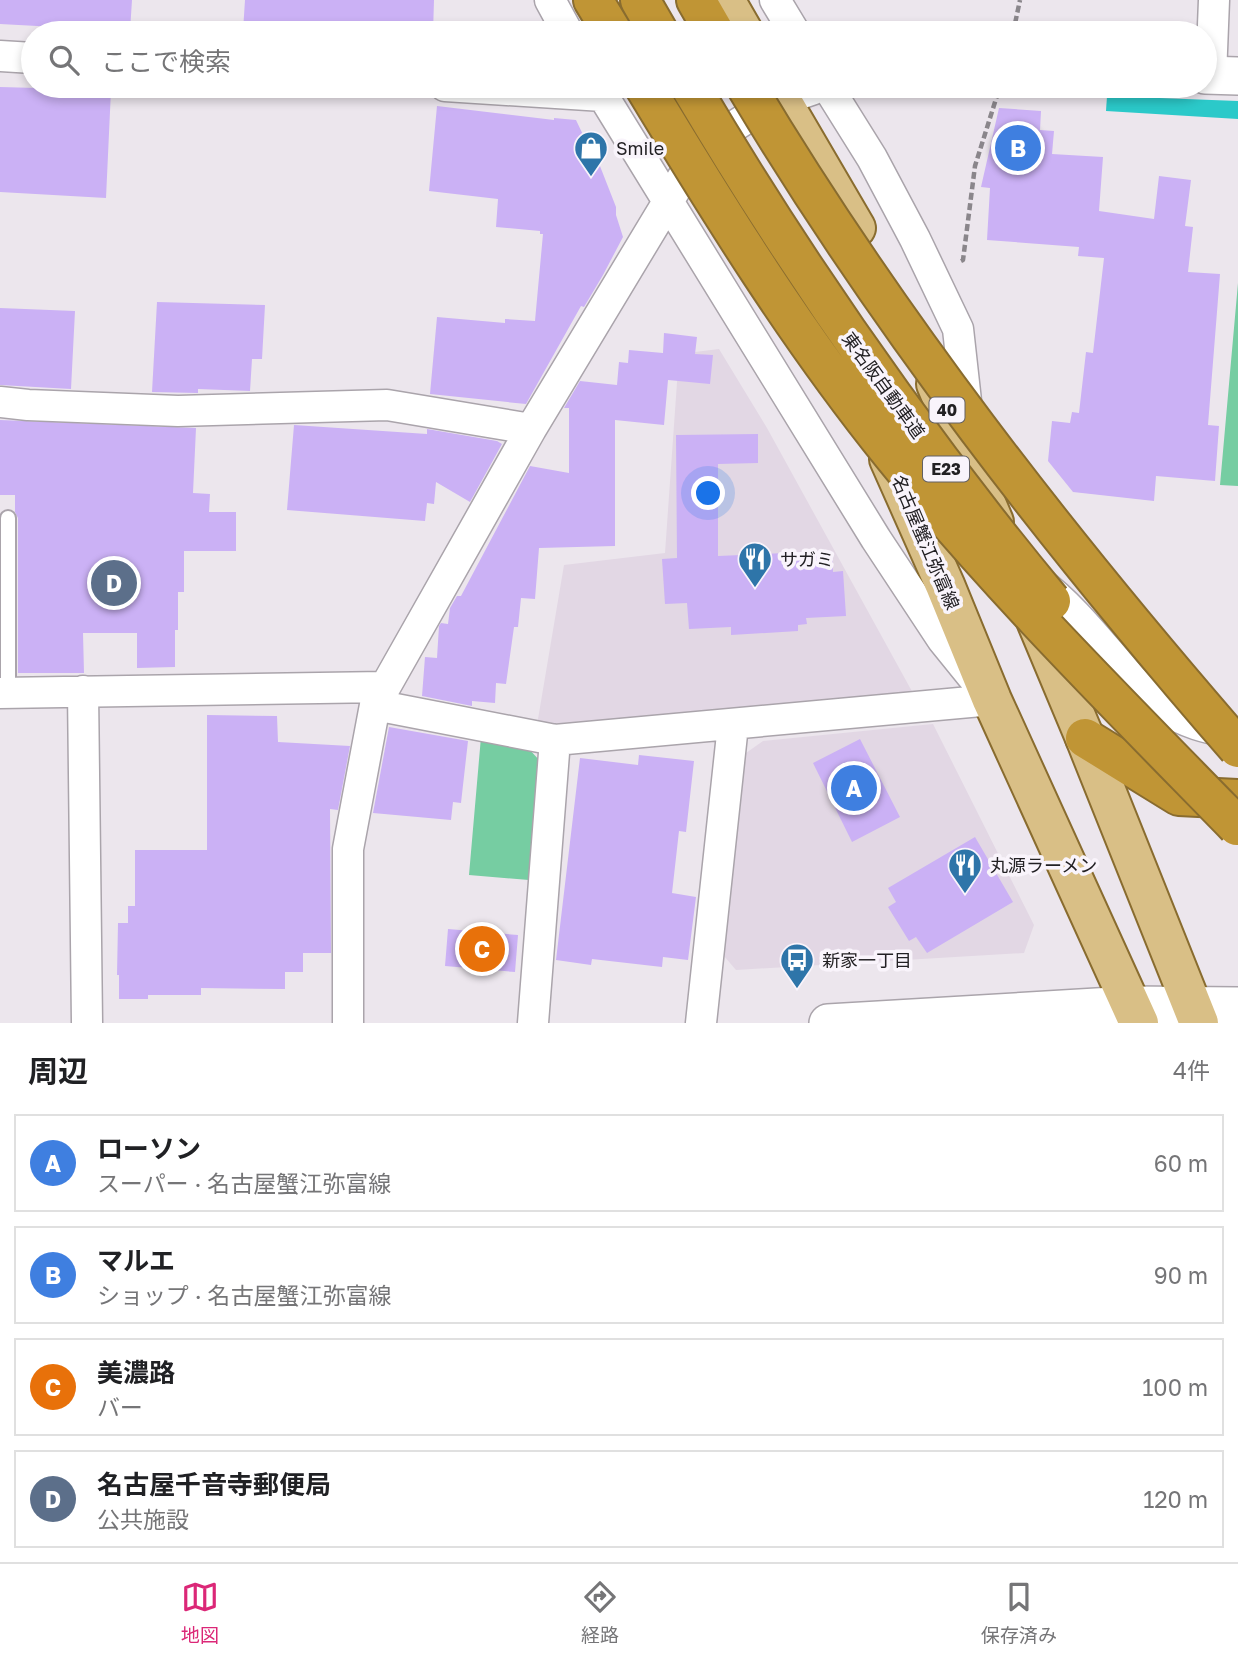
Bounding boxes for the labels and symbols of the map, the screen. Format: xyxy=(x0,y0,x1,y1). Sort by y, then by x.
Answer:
pin: B xyxy=(995,122,1041,174)
shop icon: Smile xyxy=(572,129,610,178)
place label: Smile xyxy=(616,137,664,159)
street label: 東名阪自動車道 xyxy=(838,328,930,442)
road number: 40 xyxy=(930,398,964,422)
road number: E23 xyxy=(923,456,969,482)
street label: 名古屋蟹江弥富線 xyxy=(888,471,964,613)
your location xyxy=(691,476,725,510)
restaurant icon: サガミ xyxy=(736,540,774,589)
place label: サガミ xyxy=(780,548,834,570)
pin: D xyxy=(91,557,137,609)
pin: A xyxy=(831,762,877,814)
restaurant icon: 丸源ラーメン xyxy=(946,846,984,895)
place label: 丸源ラーメン xyxy=(990,854,1097,876)
pin: C xyxy=(459,923,505,975)
bus stop icon: 新家一丁目 xyxy=(778,941,816,990)
place label: 新家一丁目 xyxy=(822,949,912,971)

